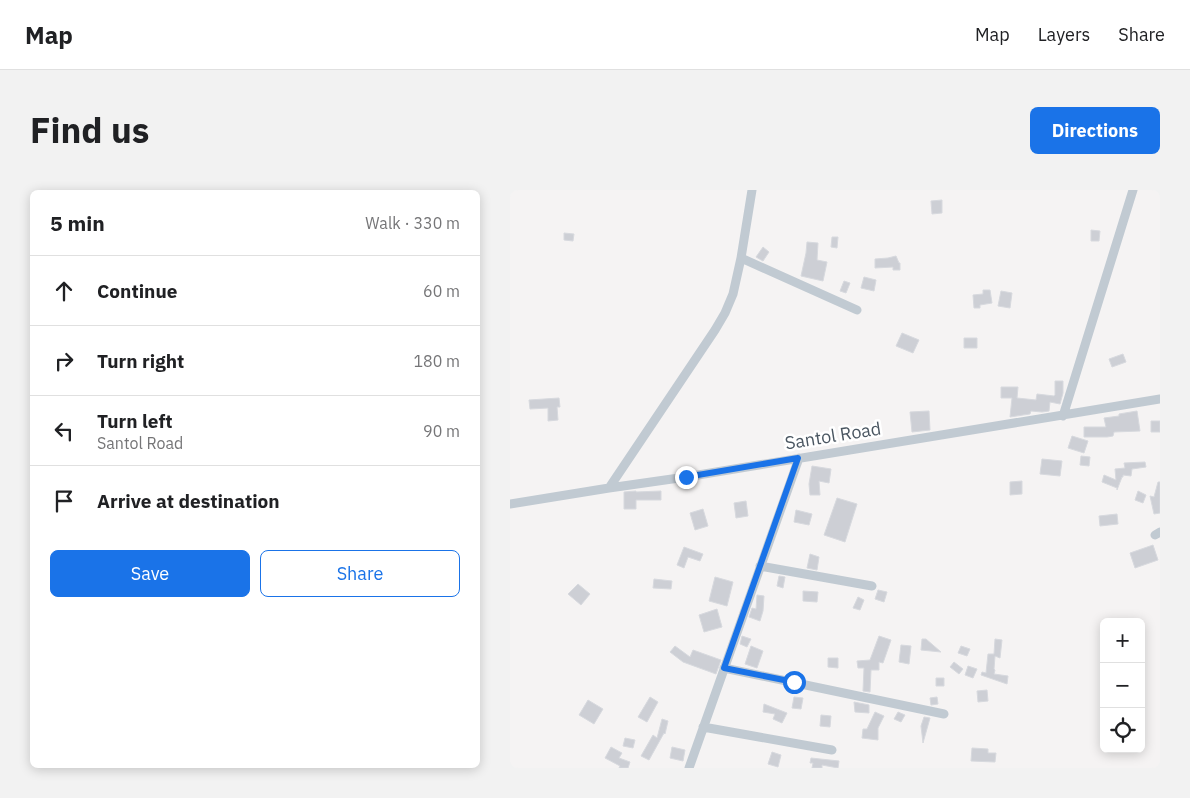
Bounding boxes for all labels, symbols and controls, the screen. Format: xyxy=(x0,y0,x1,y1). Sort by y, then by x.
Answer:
text: Map xyxy=(25,19,73,51)
text: Map xyxy=(975,23,1010,46)
text: Layers xyxy=(1038,23,1090,46)
text: Share xyxy=(1118,23,1165,46)
text: Find us xyxy=(30,107,149,153)
button: Directions xyxy=(1030,107,1160,154)
text: 5 min xyxy=(50,209,105,237)
text: Walk · 330 m xyxy=(365,213,460,233)
icon: ahead xyxy=(50,277,78,305)
text: Continue xyxy=(97,279,177,303)
text: 60 m xyxy=(423,281,460,301)
icon: right xyxy=(50,347,78,375)
text: Turn right xyxy=(97,349,184,373)
text: 180 m xyxy=(413,351,460,371)
text: Turn left xyxy=(97,409,173,433)
icon: left xyxy=(50,417,78,445)
street label: Santol Road xyxy=(783,417,883,454)
text: 90 m xyxy=(423,421,460,441)
text: Santol Road xyxy=(97,433,183,453)
route end xyxy=(675,466,698,489)
icon: arrive xyxy=(50,487,78,515)
text: Arrive at destination xyxy=(97,489,280,513)
button: Save xyxy=(50,550,250,597)
button: Share xyxy=(260,550,460,597)
map controls xyxy=(1100,618,1145,753)
button: + xyxy=(1100,618,1145,663)
button: − xyxy=(1100,663,1145,708)
route start xyxy=(783,671,806,694)
button: locate xyxy=(1100,708,1145,753)

